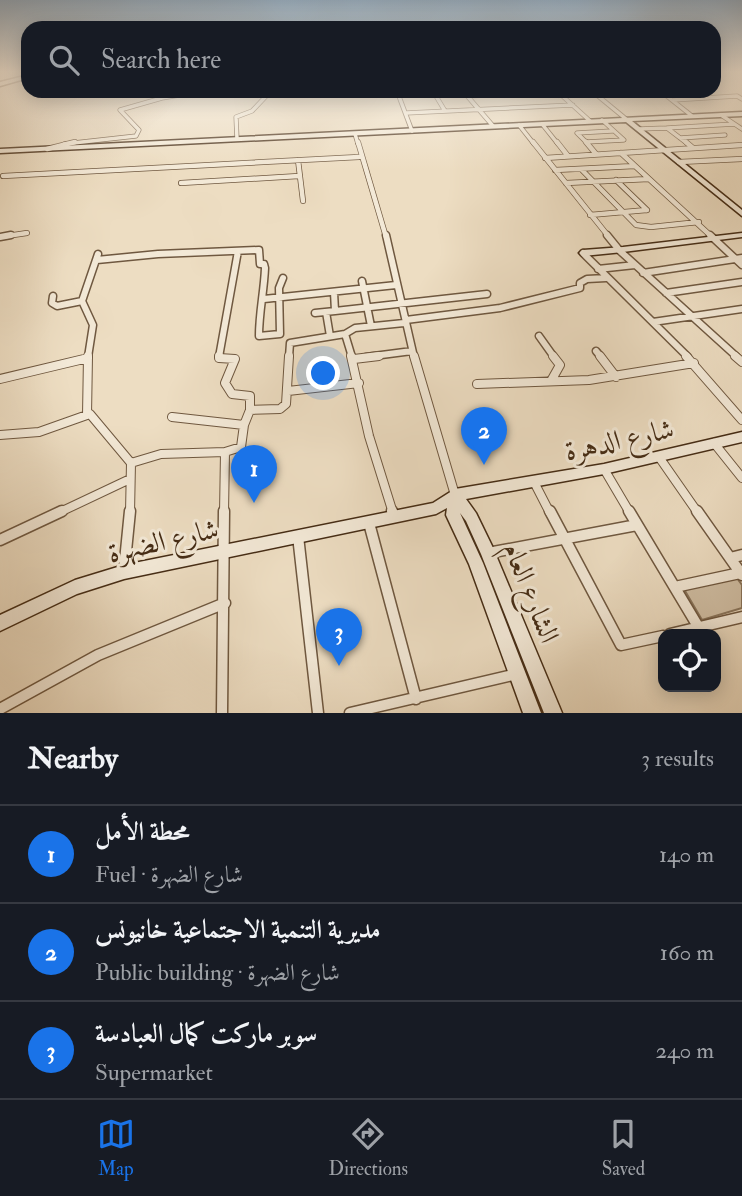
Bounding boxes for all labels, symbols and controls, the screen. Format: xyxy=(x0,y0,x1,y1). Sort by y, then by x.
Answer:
search box xyxy=(21,21,721,98)
icon: search xyxy=(45,41,83,79)
text: Search here xyxy=(101,44,221,76)
your location xyxy=(306,356,340,390)
pin: 2 xyxy=(461,407,507,465)
street label: شارع الدهرة xyxy=(561,412,678,474)
pin: 1 xyxy=(231,445,277,503)
street label: شارع الضهرة xyxy=(105,512,223,576)
street label: الشارع العام xyxy=(489,537,567,650)
pin: 3 xyxy=(316,608,362,666)
map controls xyxy=(658,629,721,692)
button: locate xyxy=(658,629,721,692)
text: Nearby xyxy=(28,740,118,777)
text: 3 results xyxy=(641,744,714,773)
text: محطة الأمل xyxy=(95,816,190,848)
text: 1 xyxy=(47,840,55,869)
text: 140 m xyxy=(659,840,714,869)
text: Fuel · شارع الضهرة xyxy=(95,860,243,889)
text: مديرية التنمية الاجتماعية خانيونس xyxy=(95,914,381,946)
text: 2 xyxy=(45,938,57,967)
text: 160 m xyxy=(660,938,714,967)
text: Public building · شارع الضهرة xyxy=(95,958,340,987)
text: سوبر ماركت كمال العبادسة xyxy=(95,1018,317,1050)
text: 3 xyxy=(47,1036,55,1065)
text: 240 m xyxy=(655,1036,714,1065)
text: Supermarket xyxy=(95,1058,213,1087)
tab: Map xyxy=(97,1115,135,1181)
tab: Directions xyxy=(328,1115,408,1181)
tab: Saved xyxy=(602,1115,645,1181)

